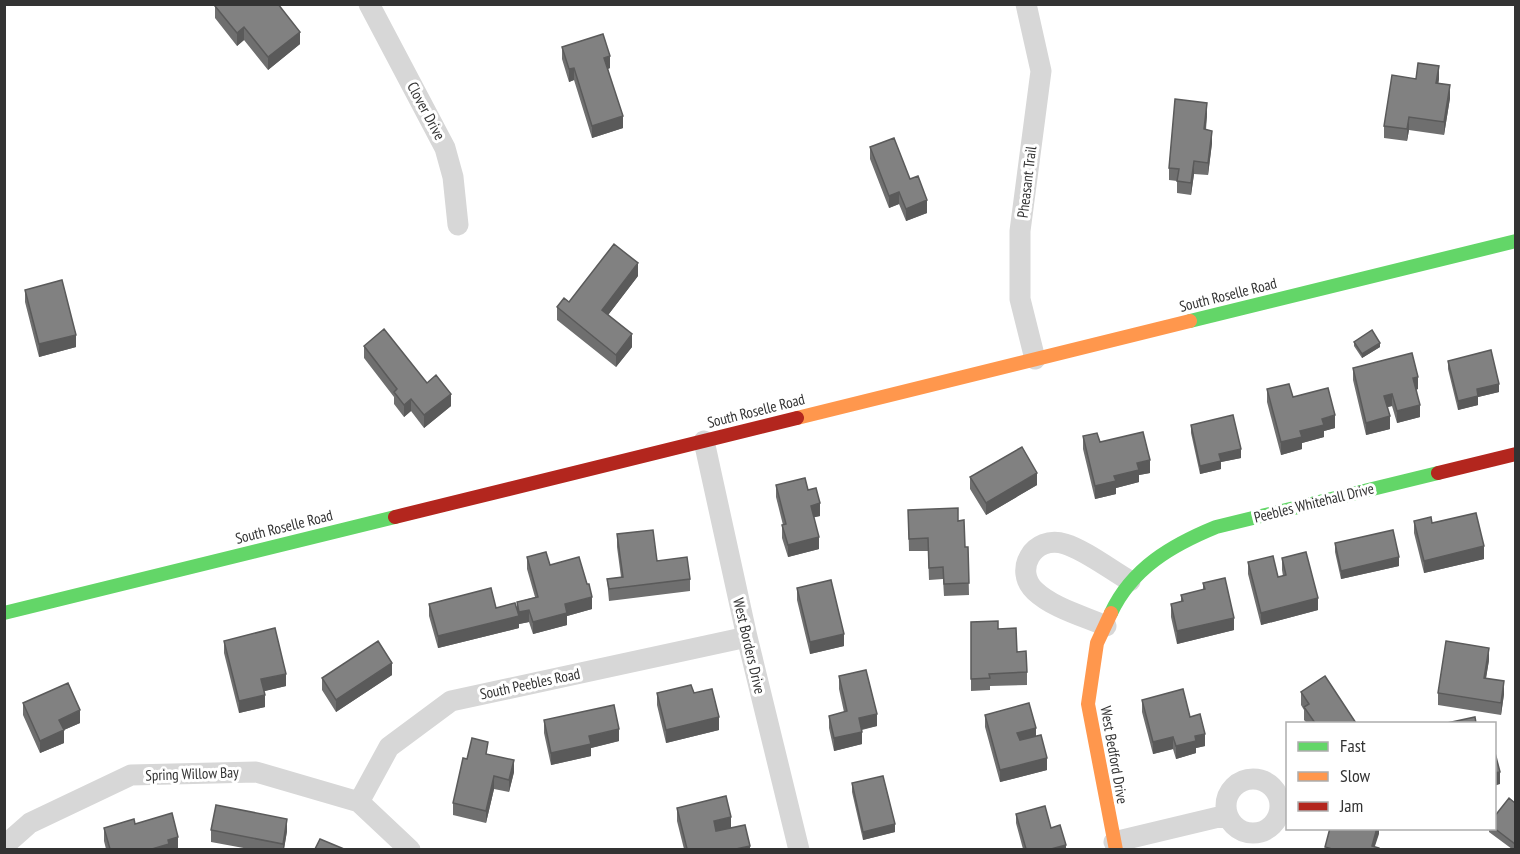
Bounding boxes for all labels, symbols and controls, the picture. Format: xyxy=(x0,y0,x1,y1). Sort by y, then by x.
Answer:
street label: Clover Drive xyxy=(403,78,450,143)
street label: Pheasant Trail xyxy=(1013,144,1040,219)
street label: South Roselle Road xyxy=(1177,273,1279,316)
street label: South Roselle Road xyxy=(705,389,807,432)
street label: Peebles Whitehall Drive xyxy=(1252,478,1376,527)
street label: South Roselle Road xyxy=(233,505,335,548)
street label: West Borders Drive xyxy=(729,596,770,696)
street label: South Peebles Road xyxy=(478,664,582,703)
street label: West Bedford Drive xyxy=(1097,704,1132,805)
legend xyxy=(1286,722,1496,830)
text: Fast xyxy=(1340,734,1366,757)
street label: Spring Willow Bay xyxy=(145,762,239,785)
text: Slow xyxy=(1340,764,1371,787)
text: Jam xyxy=(1339,794,1363,817)

